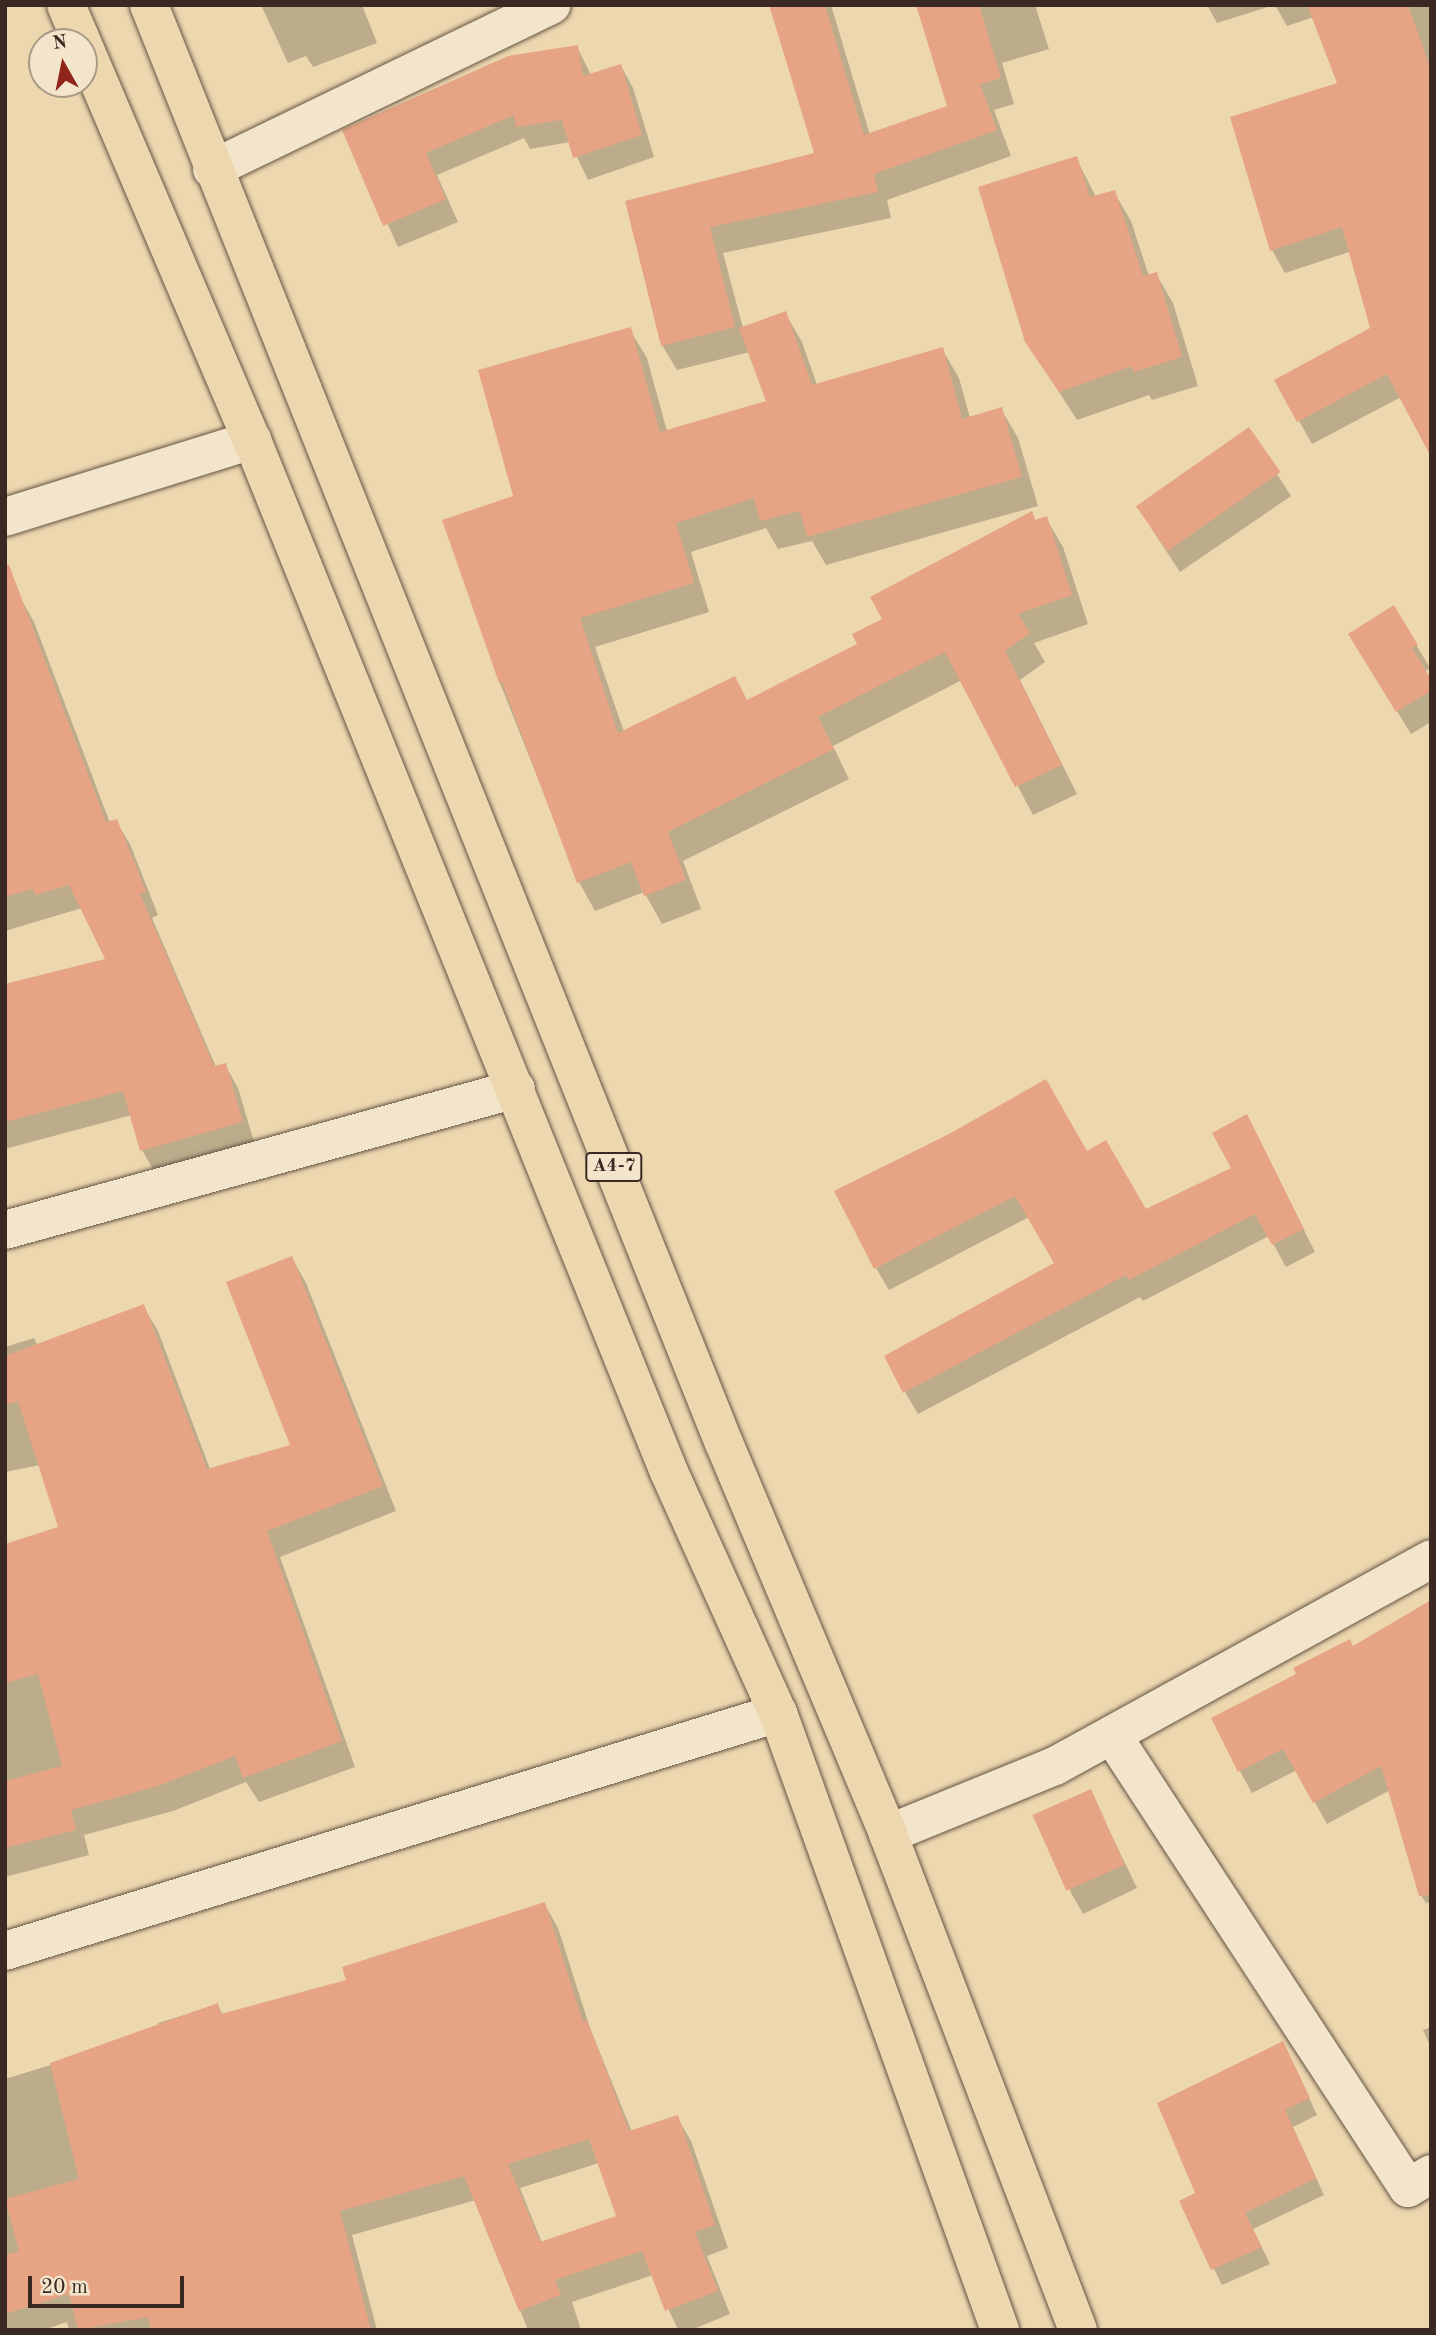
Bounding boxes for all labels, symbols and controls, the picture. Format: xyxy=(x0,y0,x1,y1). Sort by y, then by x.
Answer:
north arrow xyxy=(28,28,98,98)
text: N xyxy=(51,33,69,54)
road number: A4-7 xyxy=(584,1152,644,1182)
scale bar xyxy=(32,2262,187,2306)
text: 20 m xyxy=(41,2277,88,2298)

